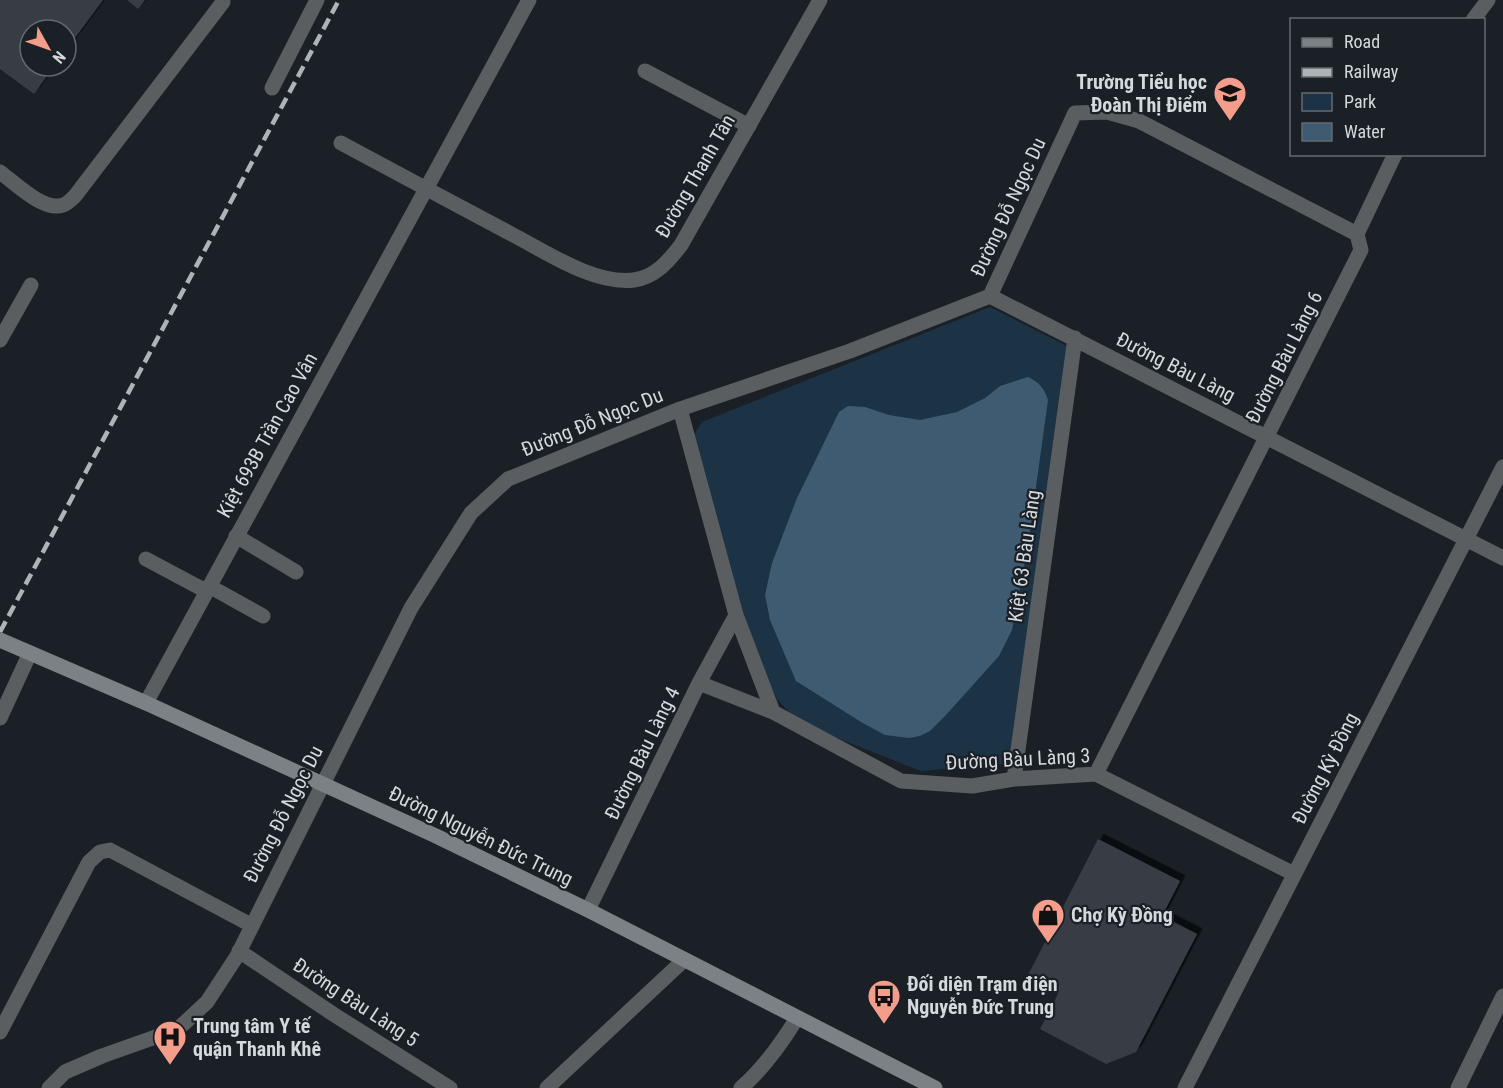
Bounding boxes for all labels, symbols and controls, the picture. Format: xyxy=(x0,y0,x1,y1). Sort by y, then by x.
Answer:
north arrow xyxy=(18,18,78,78)
legend xyxy=(1290,18,1485,156)
text: Road xyxy=(1344,31,1380,52)
text: N xyxy=(49,47,70,67)
text: Railway xyxy=(1344,61,1399,82)
place label: Trường Tiểu học Đoàn Thị Điểm xyxy=(1076,70,1207,117)
school or university icon: Trường Tiểu học Đoàn Thị Điểm xyxy=(1212,75,1248,122)
text: Park xyxy=(1344,91,1376,112)
street label: Đường Thanh Tân xyxy=(650,110,740,242)
text: Water xyxy=(1344,121,1386,142)
street label: Đường Đỗ Ngọc Du xyxy=(965,134,1051,280)
street label: Đường Bàu Làng 6 xyxy=(1240,287,1328,427)
street label: Đường Bàu Làng xyxy=(1112,327,1240,407)
street label: Kiệt 693B Trần Cao Vân xyxy=(212,348,322,522)
street label: Đường Đỗ Ngọc Du xyxy=(518,383,666,461)
street label: Kiệt 63 Bàu Làng xyxy=(1003,488,1045,624)
street label: Đường Bàu Làng 4 xyxy=(599,683,685,823)
street label: Đường Kỳ Đồng xyxy=(1287,708,1363,828)
street label: Đường Đỗ Ngọc Du xyxy=(238,742,328,886)
street label: Đường Bàu Làng 3 xyxy=(945,743,1091,775)
street label: Đường Nguyễn Đức Trung xyxy=(385,781,577,891)
shop icon: Chợ Kỳ Đồng xyxy=(1030,897,1066,944)
place label: Chợ Kỳ Đồng xyxy=(1071,903,1173,927)
street label: Đường Bàu Làng 5 xyxy=(289,953,423,1052)
place label: Đối diện Trạm điện Nguyễn Đức Trung xyxy=(907,972,1058,1019)
bus stop icon: Đối diện Trạm điện Nguyễn Đức Trung xyxy=(866,978,902,1025)
place label: Trung tâm Y tế quận Thanh Khê xyxy=(193,1014,321,1061)
hospital icon: Trung tâm Y tế quận Thanh Khê xyxy=(152,1019,188,1066)

